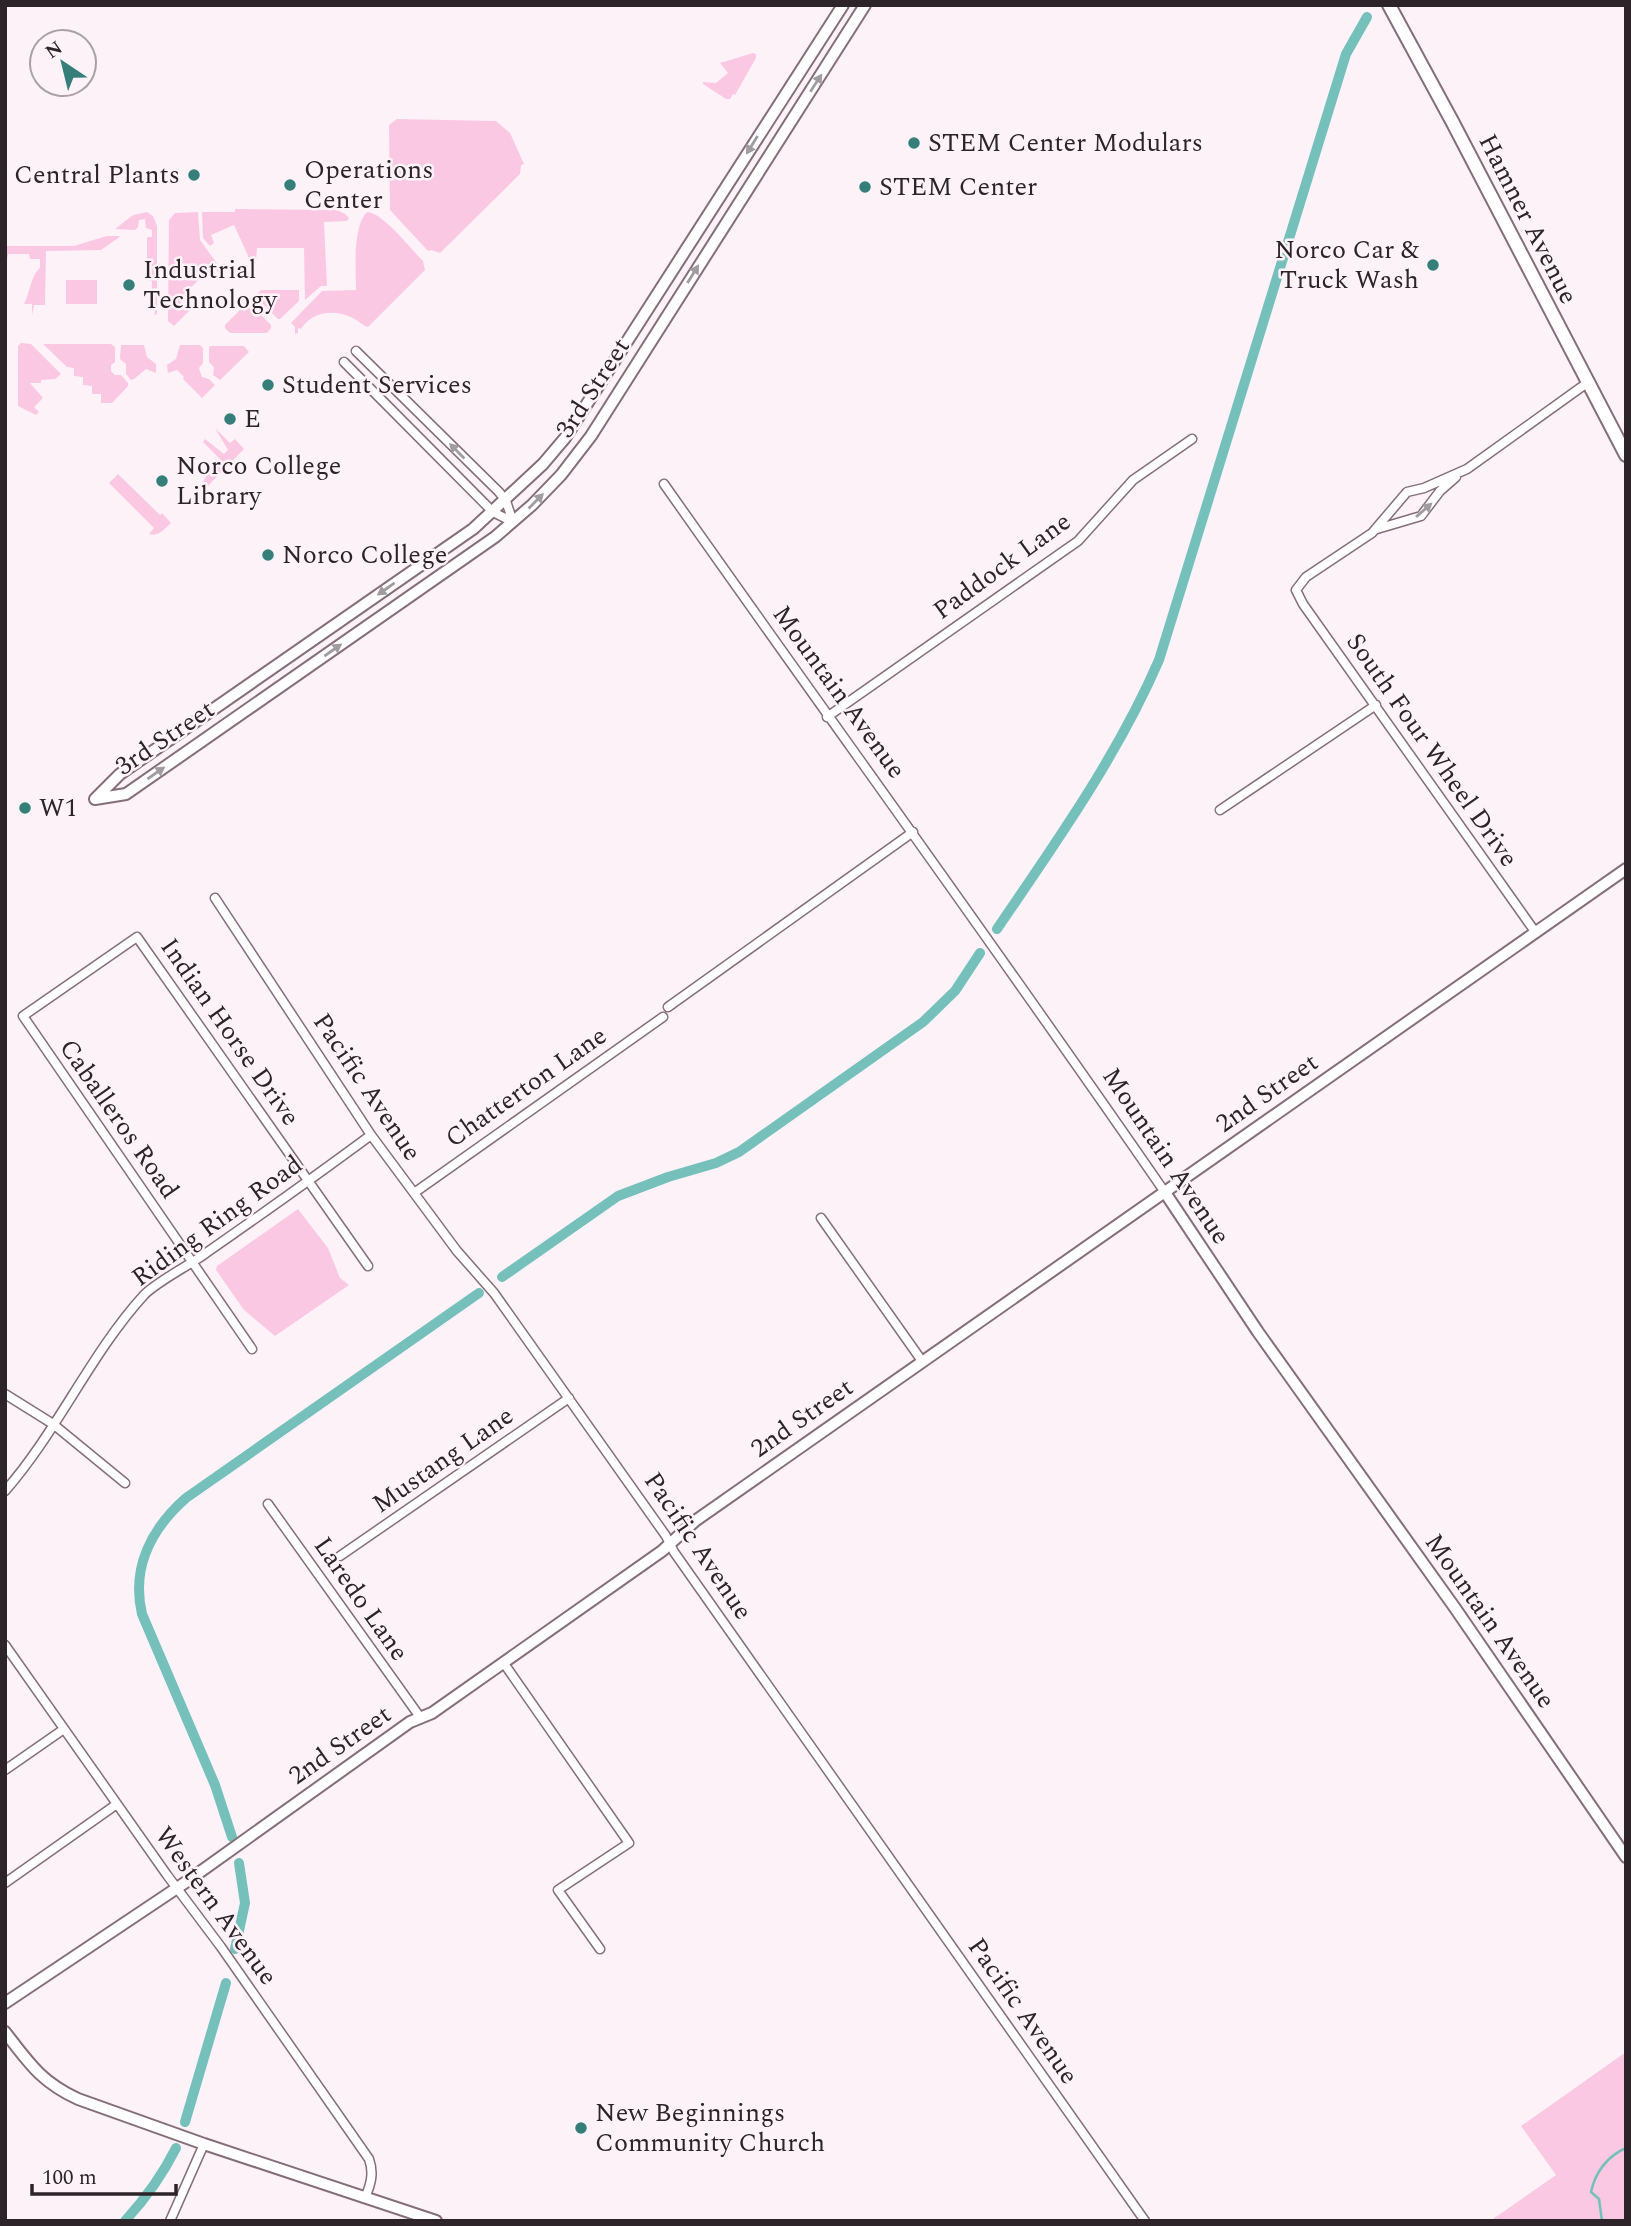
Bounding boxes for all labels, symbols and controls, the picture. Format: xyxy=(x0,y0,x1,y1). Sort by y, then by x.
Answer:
north arrow xyxy=(28,28,98,98)
text: N xyxy=(39,34,69,67)
one-way arrow xyxy=(809,73,822,92)
place label: STEM Center Modulars xyxy=(928,123,1203,163)
street label: Hamner Avenue xyxy=(1468,127,1588,311)
one-way arrow xyxy=(746,135,759,154)
marker: STEM Center Modulars xyxy=(906,135,922,151)
place label: Operations Center xyxy=(304,150,433,220)
place label: Central Plants xyxy=(14,155,180,195)
marker: Central Plants xyxy=(186,167,202,183)
place label: STEM Center xyxy=(879,167,1037,207)
marker: Operations Center xyxy=(282,177,298,193)
marker: STEM Center xyxy=(857,179,873,195)
place label: Norco Car & Truck Wash xyxy=(1274,230,1420,300)
place label: Industrial Technology xyxy=(143,250,278,320)
marker: Norco Car & Truck Wash xyxy=(1425,257,1441,273)
one-way arrow xyxy=(687,265,700,284)
marker: Industrial Technology xyxy=(121,277,137,293)
street label: 3rd Street xyxy=(546,330,640,446)
place label: Student Services xyxy=(282,365,472,405)
marker: Student Services xyxy=(260,377,276,393)
place label: E xyxy=(244,399,261,439)
marker: E xyxy=(222,411,238,427)
one-way arrow xyxy=(449,443,466,459)
place label: Norco College Library xyxy=(176,446,341,516)
marker: Norco College Library xyxy=(154,473,170,489)
one-way arrow xyxy=(527,493,544,509)
street label: Paddock Lane xyxy=(925,502,1079,630)
one-way arrow xyxy=(1415,502,1433,518)
place label: Norco College xyxy=(282,535,447,575)
marker: Norco College xyxy=(260,547,276,563)
one-way arrow xyxy=(377,582,395,596)
street label: Mountain Avenue xyxy=(762,597,916,787)
street label: South Four Wheel Drive xyxy=(1336,625,1528,875)
one-way arrow xyxy=(324,643,342,657)
street label: 3rd Street xyxy=(107,690,223,786)
one-way arrow xyxy=(147,766,165,780)
place label: W1 xyxy=(39,788,78,828)
marker: W1 xyxy=(17,800,33,816)
street label: Indian Horse Drive xyxy=(150,930,310,1134)
street label: Pacific Avenue xyxy=(303,1005,431,1169)
street label: Chatterton Lane xyxy=(437,1016,615,1158)
street label: Caballeros Road xyxy=(49,1031,189,1207)
street label: 2nd Street xyxy=(1207,1043,1327,1143)
street label: Mountain Avenue xyxy=(1092,1059,1240,1253)
street label: Riding Ring Road xyxy=(123,1145,311,1297)
street label: 2nd Street xyxy=(742,1368,862,1468)
street label: Mustang Lane xyxy=(364,1396,522,1524)
street label: Pacific Avenue xyxy=(634,1464,762,1628)
street label: Mountain Avenue xyxy=(1414,1525,1566,1717)
street label: Laredo Lane xyxy=(303,1529,419,1669)
street label: 2nd Street xyxy=(280,1695,400,1795)
street label: Western Avenue xyxy=(145,1818,287,1994)
street label: Pacific Avenue xyxy=(958,1929,1088,2093)
place label: New Beginnings Community Church xyxy=(595,2093,825,2163)
marker: New Beginnings Community Church xyxy=(573,2120,589,2136)
scale bar xyxy=(32,2152,175,2196)
text: 100 m xyxy=(42,2162,97,2194)

